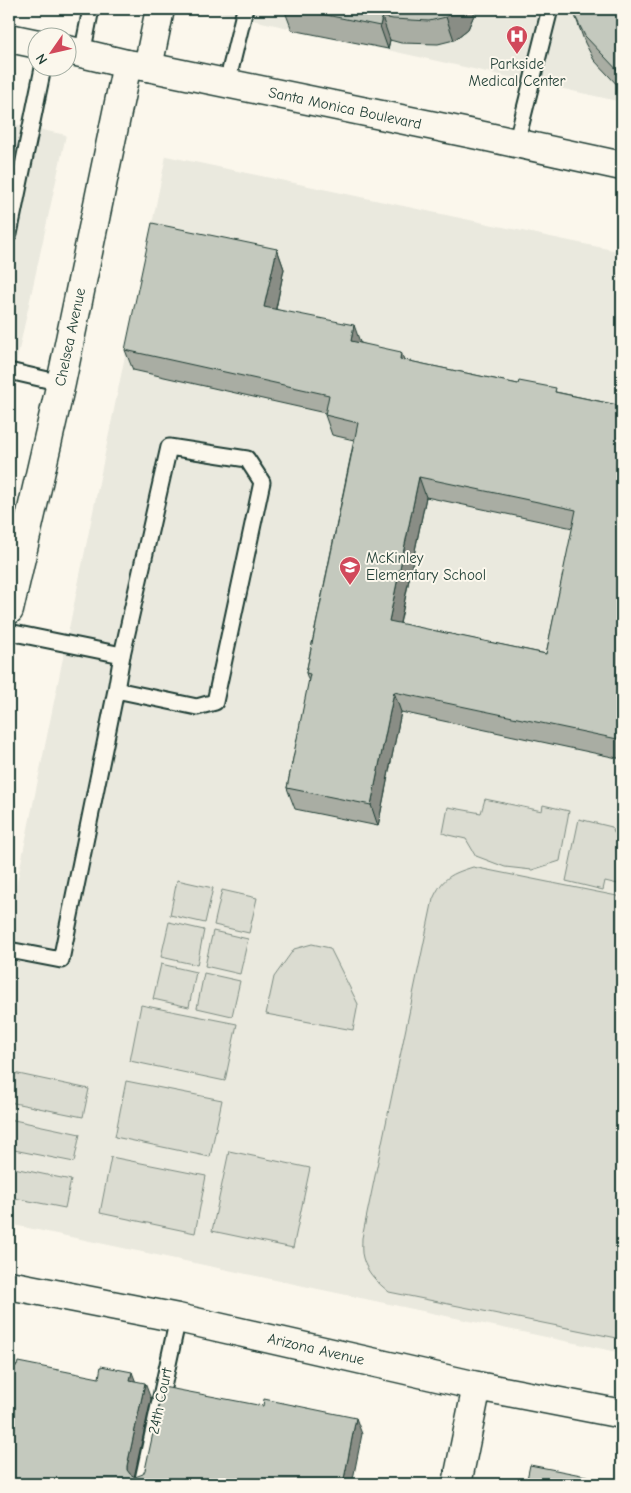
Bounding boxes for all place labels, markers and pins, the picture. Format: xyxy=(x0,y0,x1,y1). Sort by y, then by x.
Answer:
hospital icon: Parkside Medical Center xyxy=(505,24,529,55)
place label: Parkside Medical Center xyxy=(468,55,566,90)
place label: McKinley Elementary School xyxy=(366,549,486,584)
school or university icon: McKinley Elementary School xyxy=(338,555,362,586)

